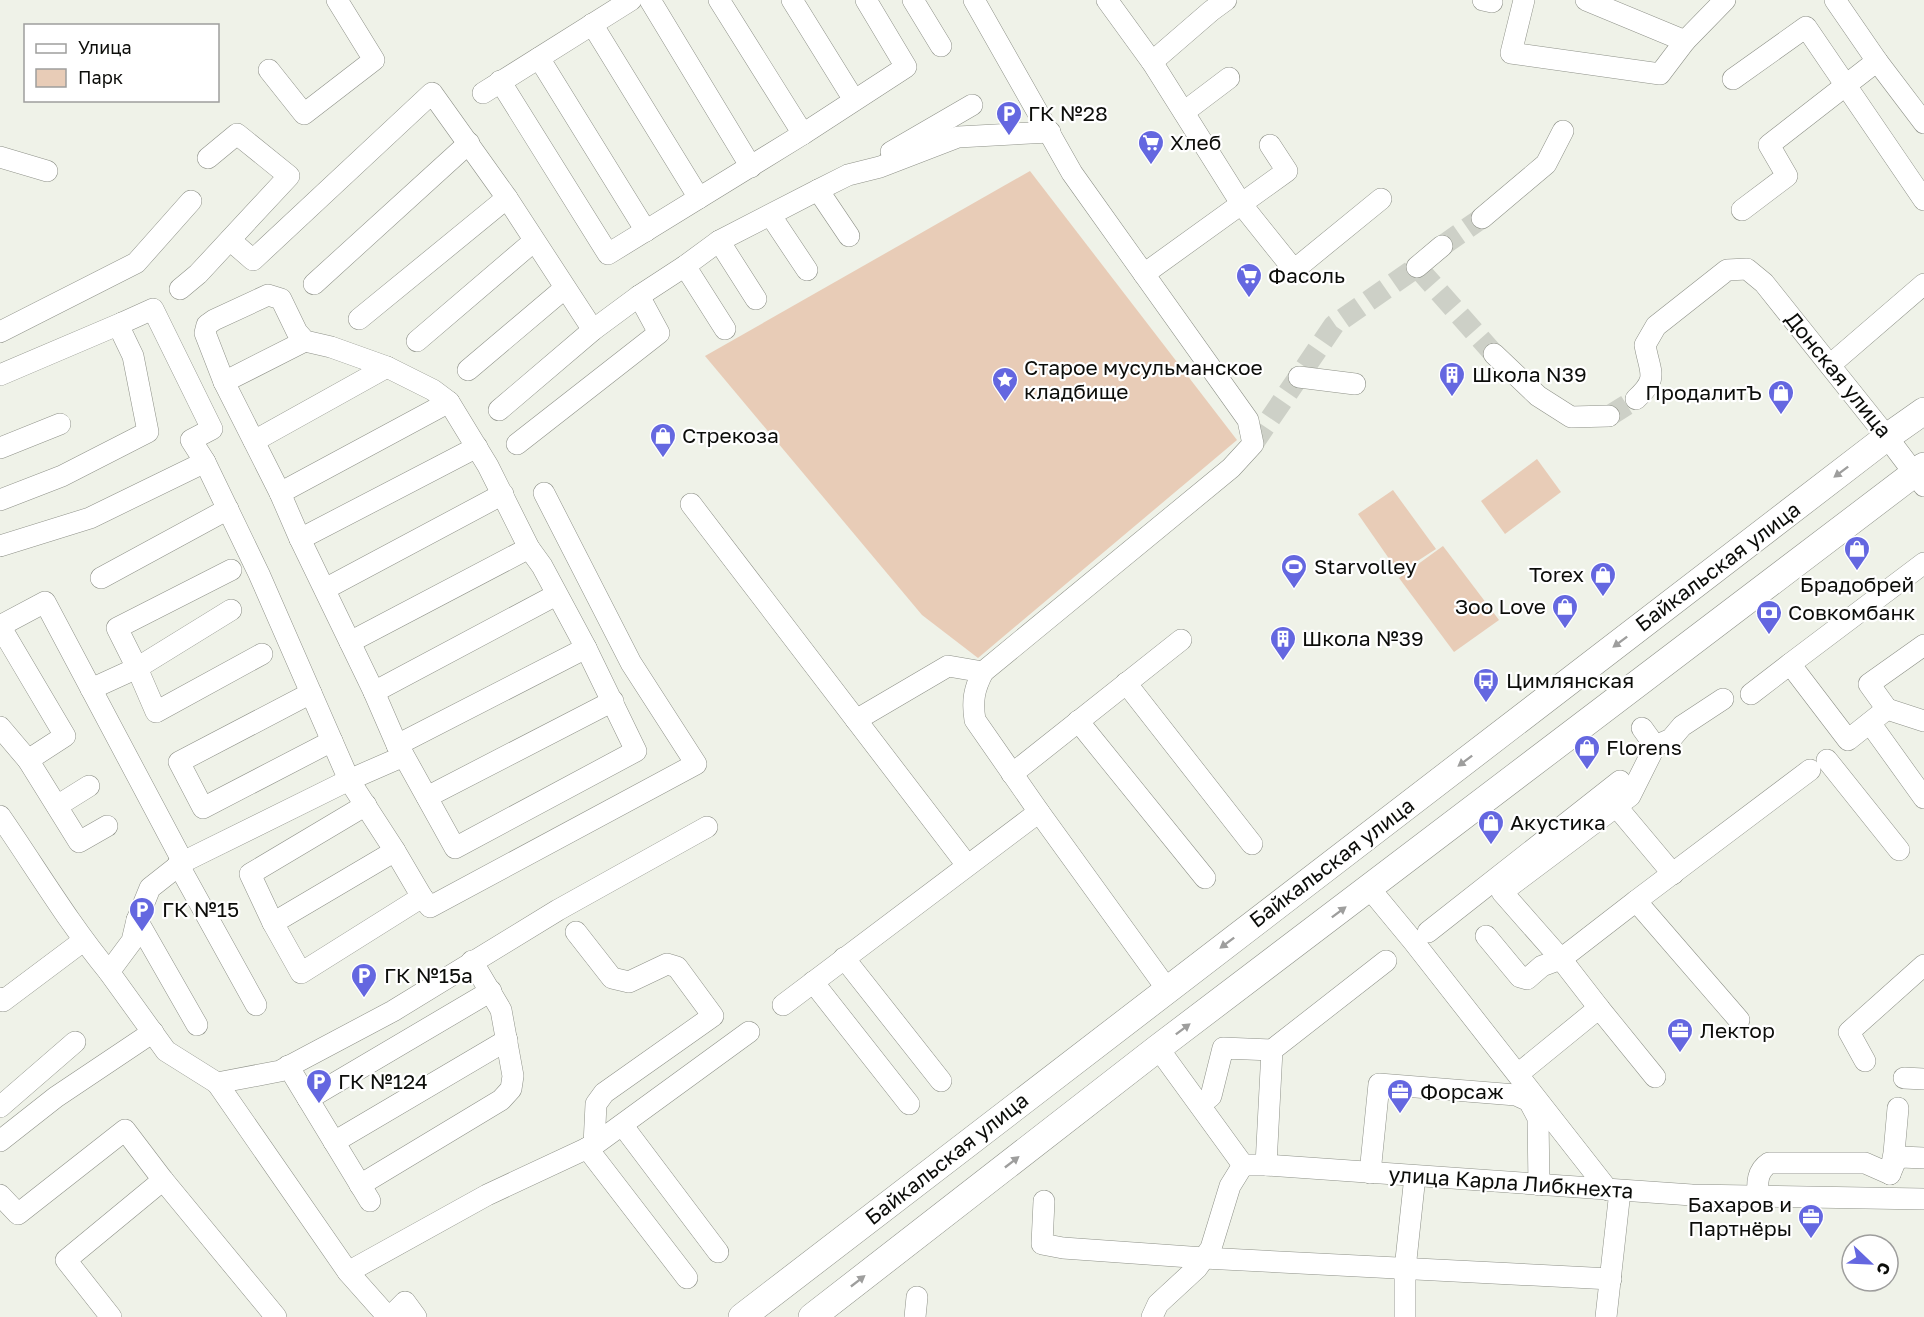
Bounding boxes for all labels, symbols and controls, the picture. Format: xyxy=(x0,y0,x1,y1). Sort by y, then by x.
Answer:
legend xyxy=(24,24,219,102)
text: Улица xyxy=(78,36,132,58)
text: Парк xyxy=(78,66,123,88)
parking icon: ГК №28 xyxy=(994,99,1024,137)
place label: ГК №28 xyxy=(1028,100,1108,126)
supermarket icon: Хлеб xyxy=(1136,128,1166,166)
place label: Хлеб xyxy=(1170,129,1221,155)
supermarket icon: Фасоль xyxy=(1234,261,1264,299)
place label: Фасоль xyxy=(1268,262,1345,288)
street label: Донская улица xyxy=(1780,306,1897,443)
place label: Старое мусульманское кладбище xyxy=(1024,354,1263,404)
building icon: Школа N39 xyxy=(1437,360,1467,398)
place label: Школа N39 xyxy=(1472,361,1587,387)
place icon: Старое мусульманское кладбище xyxy=(990,365,1020,403)
shop icon: ПродалитЪ xyxy=(1766,378,1796,416)
place label: ПродалитЪ xyxy=(1645,379,1762,405)
shop icon: Стрекоза xyxy=(648,421,678,459)
place label: Стрекоза xyxy=(682,422,779,448)
one-way arrow xyxy=(1833,466,1849,479)
street label: Байкальская улица xyxy=(1630,496,1805,637)
shop icon: Брадобрей xyxy=(1842,534,1872,572)
sports icon: Starvolley xyxy=(1279,552,1309,590)
place label: Starvolley xyxy=(1314,553,1417,579)
shop icon: Torex xyxy=(1588,560,1618,598)
place label: Torex xyxy=(1529,561,1584,587)
place label: Брадобрей xyxy=(1800,571,1914,597)
shop icon: Зоо Love xyxy=(1550,592,1580,630)
place label: Зоо Love xyxy=(1455,593,1546,619)
bank icon: Совкомбанк xyxy=(1754,598,1784,636)
place label: Совкомбанк xyxy=(1788,599,1915,625)
building icon: Школа №39 xyxy=(1268,624,1298,662)
place label: Школа №39 xyxy=(1302,625,1424,651)
one-way arrow xyxy=(1612,636,1627,648)
bus stop icon: Цимлянская xyxy=(1471,666,1501,704)
place label: Цимлянская xyxy=(1506,667,1634,693)
shop icon: Florens xyxy=(1572,733,1602,771)
place label: Florens xyxy=(1606,734,1682,760)
one-way arrow xyxy=(1457,754,1472,766)
street label: Байкальская улица xyxy=(1244,792,1419,933)
shop icon: Акустика xyxy=(1476,808,1506,846)
place label: Акустика xyxy=(1510,809,1606,835)
parking icon: ГК №15 xyxy=(127,895,157,933)
place label: ГК №15 xyxy=(162,896,239,922)
one-way arrow xyxy=(1330,906,1346,918)
one-way arrow xyxy=(1219,937,1234,949)
parking icon: ГК №15а xyxy=(349,961,379,999)
place label: ГК №15а xyxy=(384,962,473,988)
office icon: Лектор xyxy=(1665,1016,1695,1054)
place label: Лектор xyxy=(1700,1017,1775,1043)
one-way arrow xyxy=(1176,1024,1191,1036)
parking icon: ГК №124 xyxy=(304,1067,334,1105)
place label: ГК №124 xyxy=(338,1068,428,1094)
office icon: Форсаж xyxy=(1385,1077,1415,1115)
place label: Форсаж xyxy=(1420,1078,1504,1104)
street label: Байкальская улица xyxy=(860,1086,1033,1230)
one-way arrow xyxy=(1005,1156,1020,1168)
street label: улица Карла Либкнехта xyxy=(1388,1160,1634,1204)
place label: Бахаров и Партнёры xyxy=(1688,1191,1792,1241)
office icon: Бахаров и Партнёры xyxy=(1796,1202,1826,1240)
north arrow xyxy=(1840,1233,1900,1293)
text: С xyxy=(1872,1260,1895,1278)
one-way arrow xyxy=(851,1276,866,1288)

